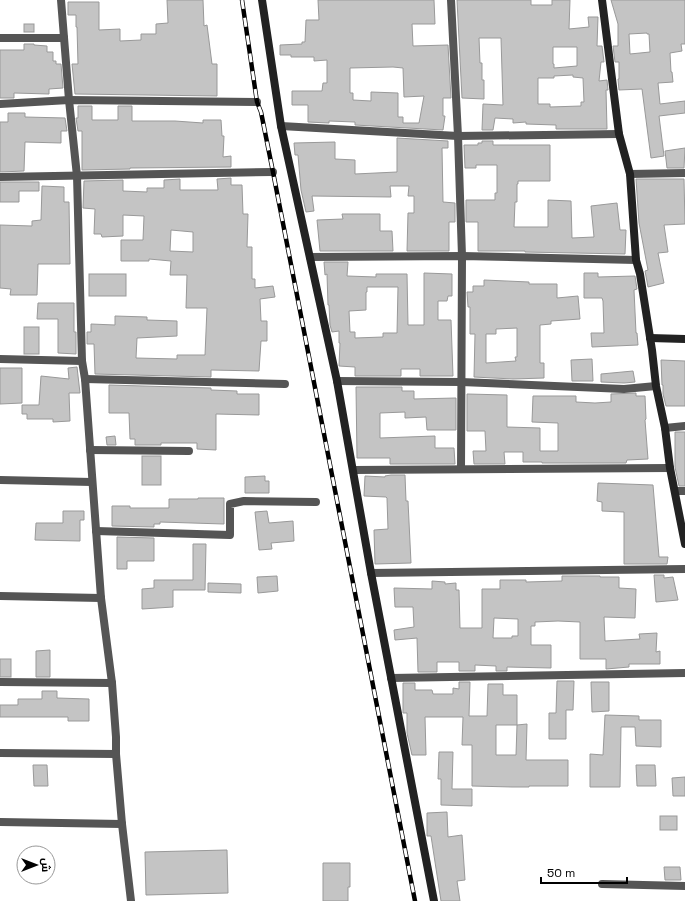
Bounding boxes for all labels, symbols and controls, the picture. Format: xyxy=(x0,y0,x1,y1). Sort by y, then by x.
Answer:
north arrow xyxy=(16,845,56,885)
text: ش xyxy=(39,858,53,872)
scale bar xyxy=(541,859,627,885)
text: 50 m xyxy=(547,865,575,881)

